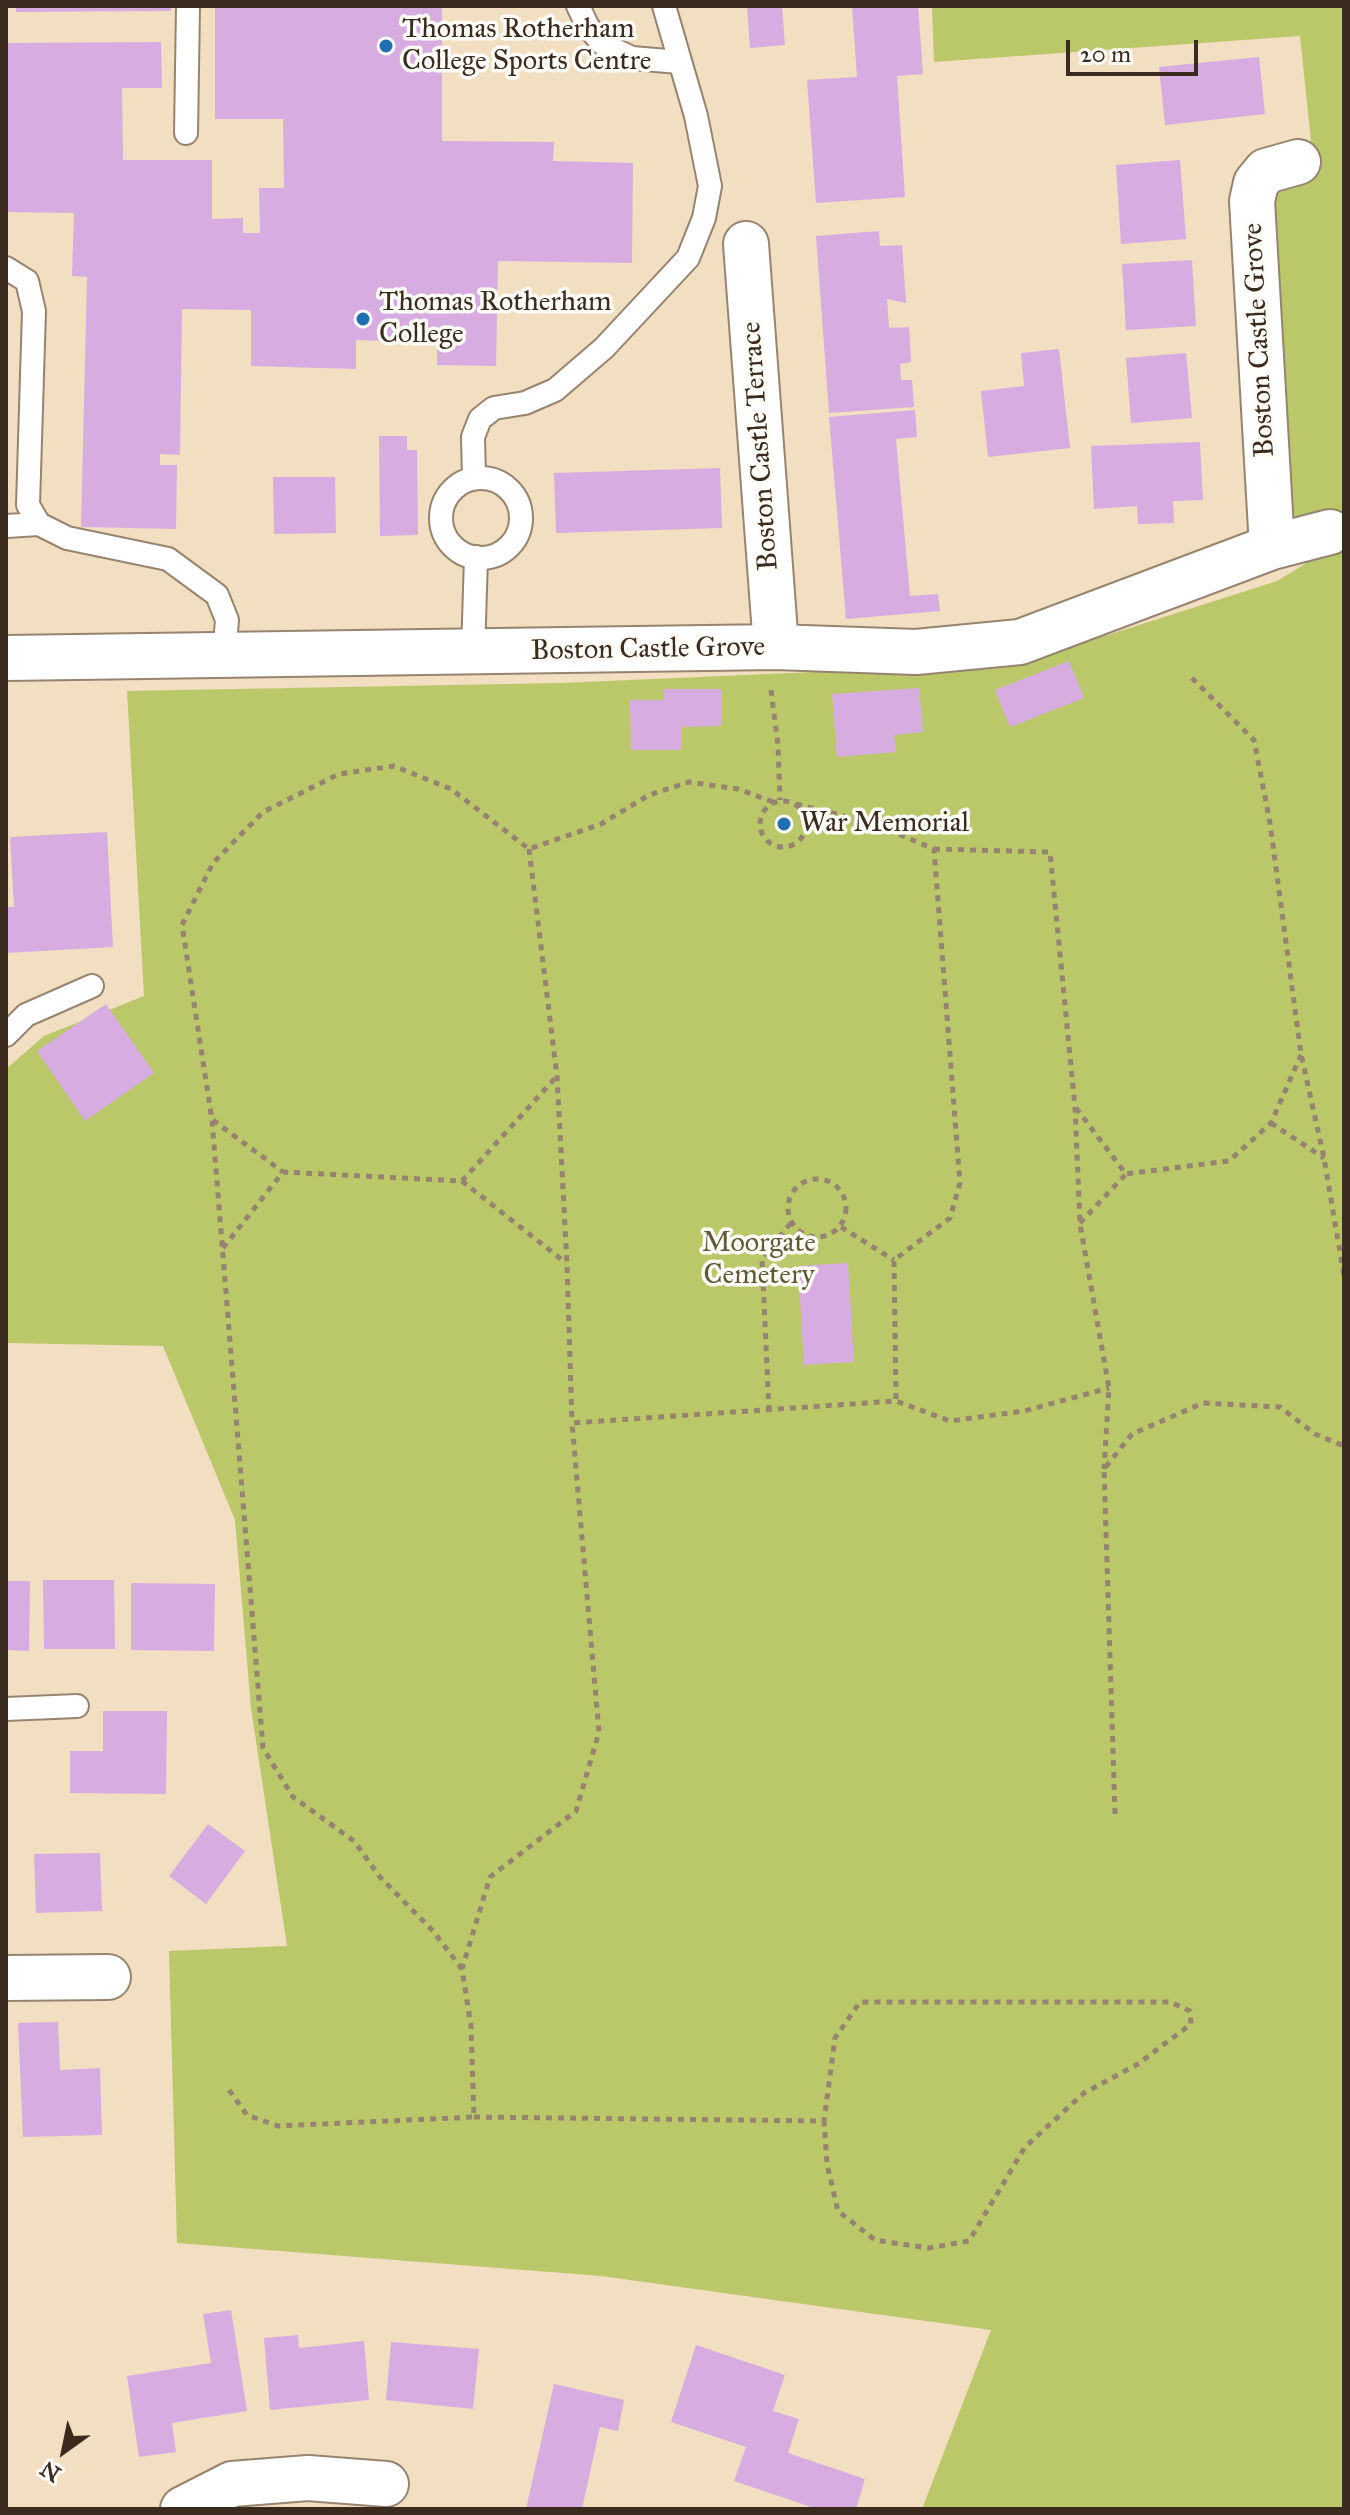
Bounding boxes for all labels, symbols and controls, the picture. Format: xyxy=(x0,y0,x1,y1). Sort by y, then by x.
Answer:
place label: Thomas Rotherham College Sports Centre xyxy=(402,13,651,79)
scale bar xyxy=(1070,24,1202,74)
marker: Thomas Rotherham College Sports Centre xyxy=(377,37,395,55)
text: 20 m xyxy=(1080,39,1131,69)
street label: Boston Castle Grove xyxy=(1237,222,1283,458)
place label: Thomas Rotherham College xyxy=(379,286,611,352)
marker: Thomas Rotherham College xyxy=(354,310,372,328)
street label: Boston Castle Terrace xyxy=(736,320,786,572)
street label: Boston Castle Grove xyxy=(531,631,765,669)
place label: War Memorial xyxy=(800,807,969,841)
marker: War Memorial xyxy=(775,815,793,833)
park label: Moorgate Cemetery xyxy=(702,1227,816,1293)
north arrow xyxy=(24,2411,104,2491)
text: N xyxy=(35,2455,66,2488)

